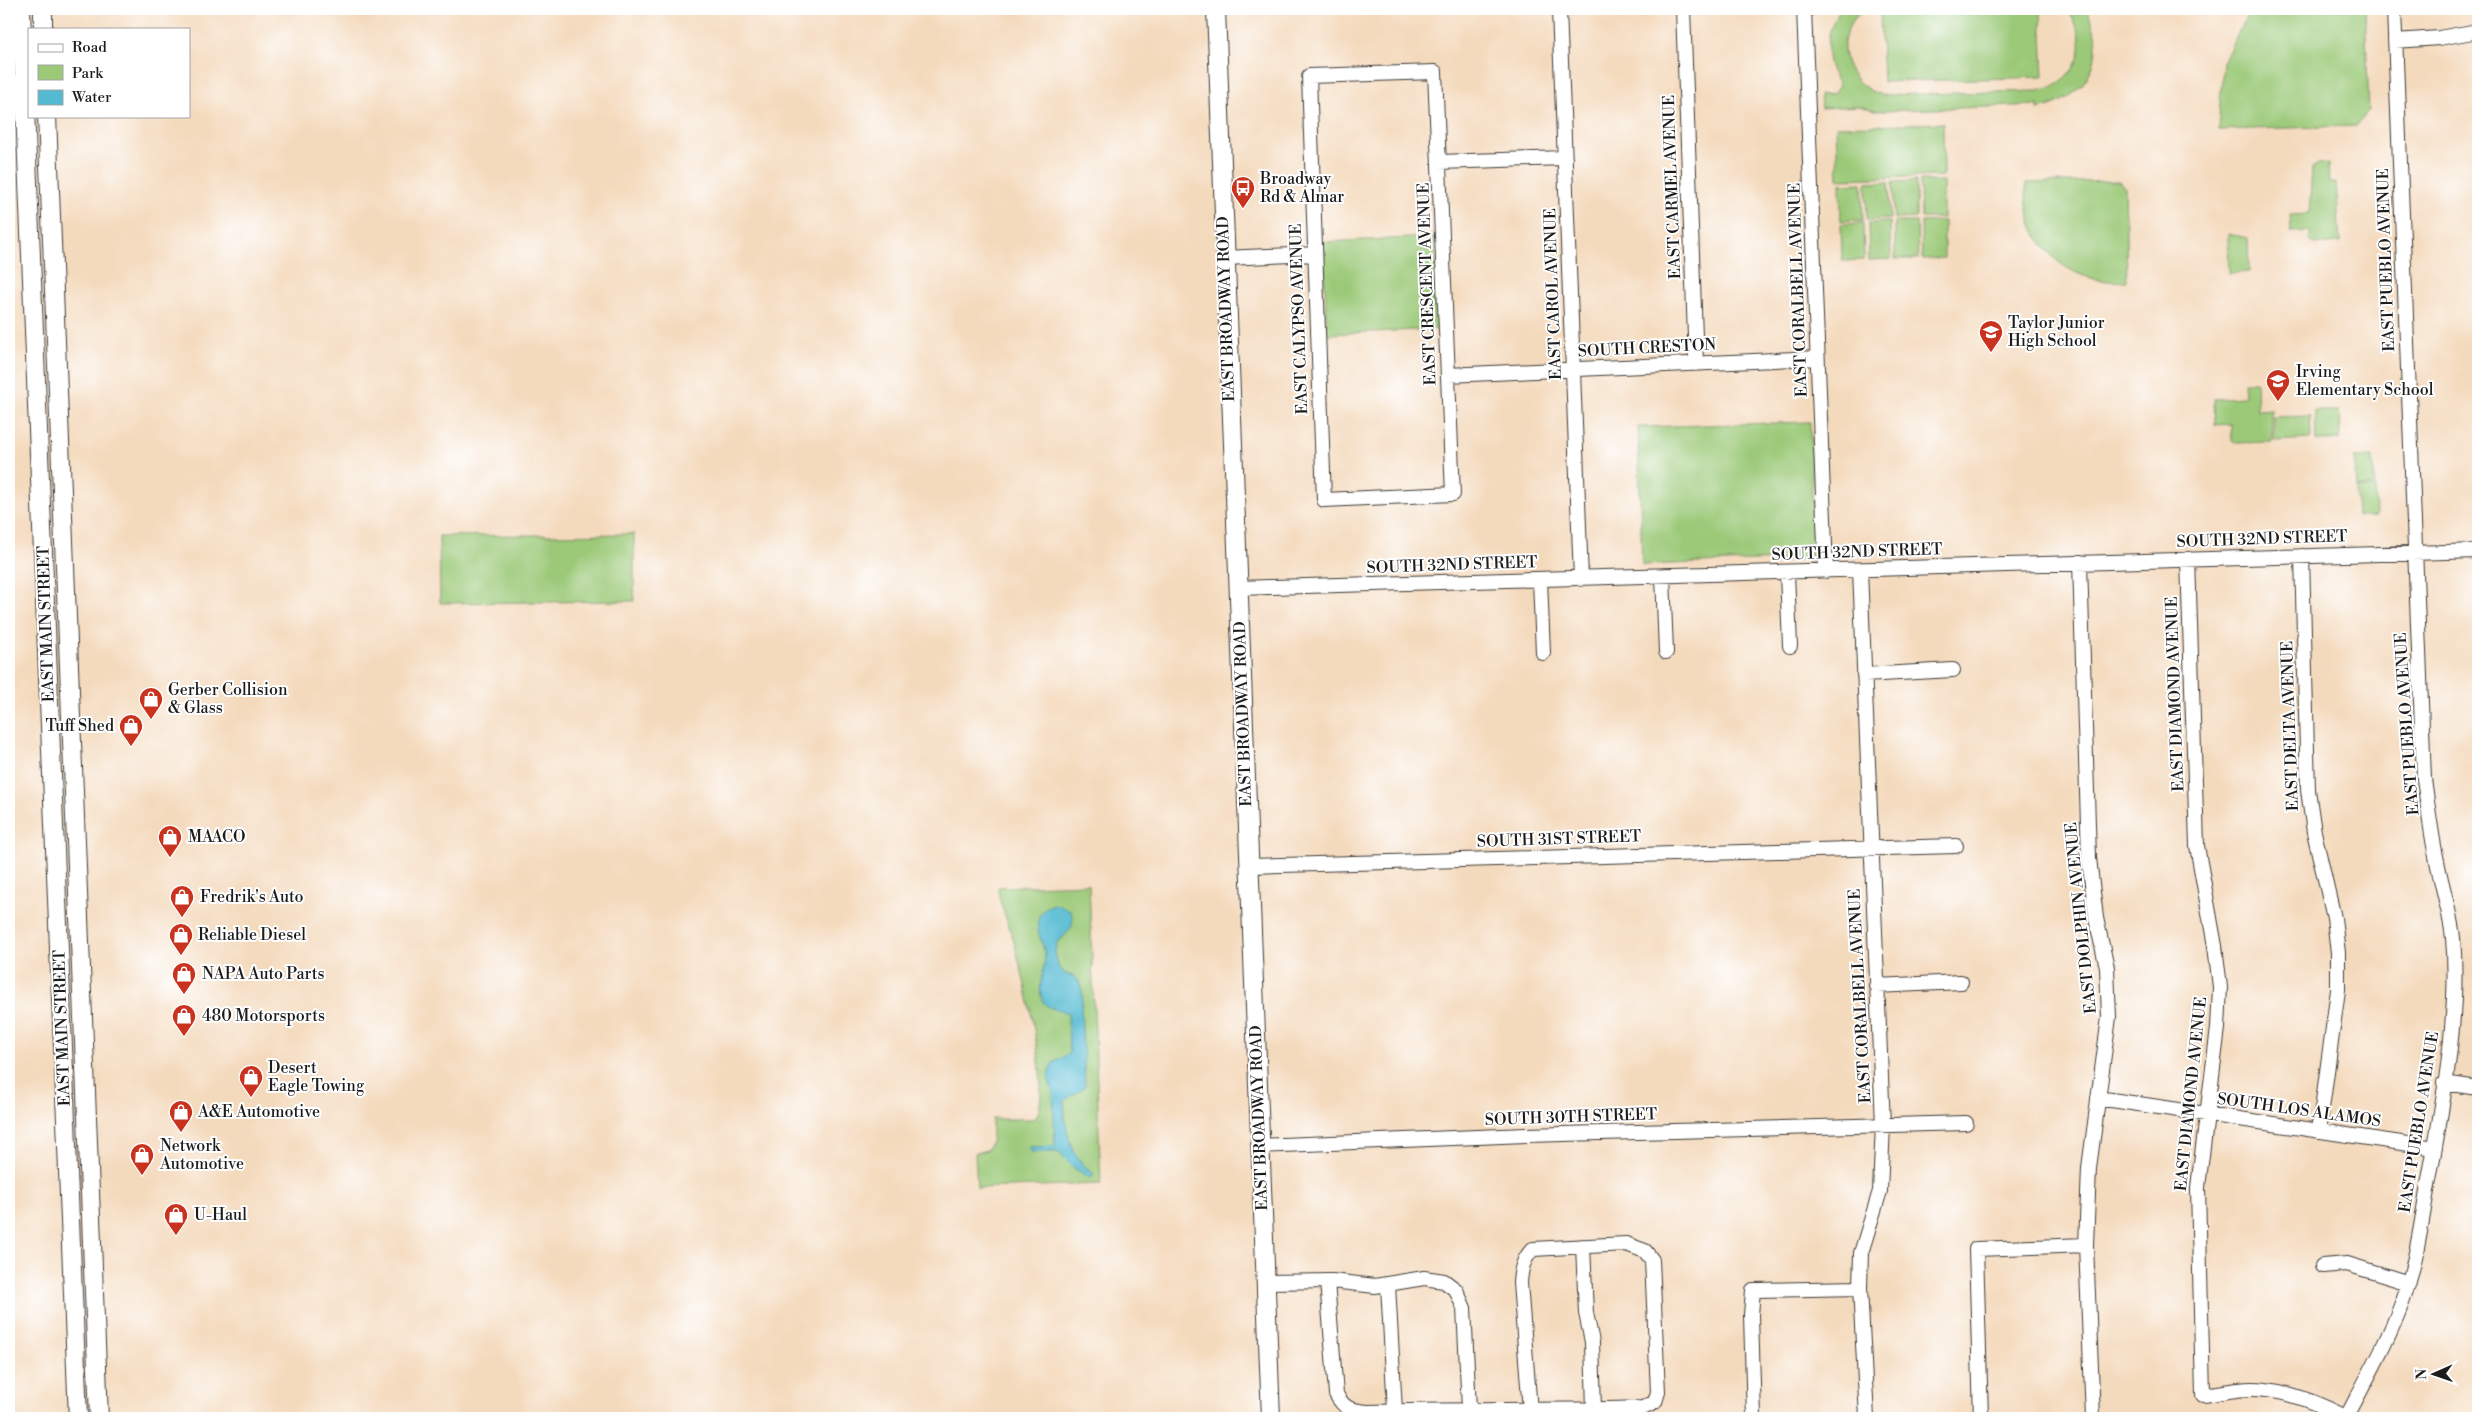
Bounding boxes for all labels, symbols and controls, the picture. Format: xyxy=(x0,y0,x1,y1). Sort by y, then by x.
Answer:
legend xyxy=(28,28,190,118)
text: Road xyxy=(72,38,107,57)
text: Park xyxy=(72,64,104,83)
text: Water xyxy=(71,88,112,107)
street label: EAST CARMEL AVENUE xyxy=(1659,94,1685,280)
street label: EAST PUEBLO AVENUE xyxy=(2373,168,2399,352)
place label: Broadway Rd & Almar xyxy=(1259,169,1344,207)
bus stop icon: Broadway Rd & Almar xyxy=(1230,175,1256,209)
street label: EAST CRESCENT AVENUE xyxy=(1413,182,1441,386)
street label: EAST CORALBELL AVENUE xyxy=(1784,182,1812,398)
street label: EAST CAROL AVENUE xyxy=(1540,208,1566,380)
street label: EAST BROADWAY ROAD xyxy=(1213,216,1239,402)
street label: EAST CALYPSO AVENUE xyxy=(1286,223,1312,415)
place label: Taylor Junior High School xyxy=(2008,313,2105,351)
school or university icon: Taylor Junior High School xyxy=(1978,319,2004,353)
street label: SOUTH CRESTON xyxy=(1577,334,1717,362)
place label: Irving Elementary School xyxy=(2296,362,2434,400)
school or university icon: Irving Elementary School xyxy=(2265,368,2291,402)
street label: SOUTH 32ND STREET xyxy=(2176,526,2348,552)
street label: SOUTH 32ND STREET xyxy=(1771,539,1943,565)
street label: EAST MAIN STREET xyxy=(33,545,59,703)
street label: SOUTH 32ND STREET xyxy=(1366,552,1538,578)
street label: EAST DIAMOND AVENUE xyxy=(2162,596,2188,792)
street label: EAST BROADWAY ROAD xyxy=(1230,621,1256,807)
street label: EAST PUEBLO AVENUE xyxy=(2391,632,2423,816)
street label: EAST DELTA AVENUE xyxy=(2277,640,2303,812)
place label: Gerber Collision & Glass xyxy=(168,680,288,718)
shop icon: Gerber Collision & Glass xyxy=(138,686,164,720)
shop icon: Tuff Shed xyxy=(118,713,144,747)
place label: Tuff Shed xyxy=(45,716,114,736)
street label: EAST DOLPHIN AVENUE xyxy=(2061,821,2101,1015)
shop icon: MAACO xyxy=(157,824,183,858)
street label: SOUTH 31ST STREET xyxy=(1477,826,1641,852)
place label: MAACO xyxy=(188,827,245,847)
shop icon: Fredrik's Auto xyxy=(169,884,195,918)
place label: Fredrik's Auto xyxy=(200,887,303,907)
street label: EAST CORALBELL AVENUE xyxy=(1844,888,1876,1104)
shop icon: Reliable Diesel xyxy=(168,922,194,956)
place label: Reliable Diesel xyxy=(198,925,306,945)
street label: EAST MAIN STREET xyxy=(49,949,75,1107)
shop icon: NAPA Auto Parts xyxy=(171,961,197,995)
place label: NAPA Auto Parts xyxy=(202,964,325,984)
street label: EAST DIAMOND AVENUE xyxy=(2171,996,2211,1192)
shop icon: 480 Motorsports xyxy=(171,1003,197,1037)
place label: 480 Motorsports xyxy=(202,1006,325,1026)
street label: EAST BROADWAY ROAD xyxy=(1246,1025,1272,1211)
street label: EAST PUEBLO AVENUE xyxy=(2395,1030,2443,1214)
place label: Desert Eagle Towing xyxy=(268,1058,365,1096)
shop icon: Desert Eagle Towing xyxy=(238,1064,264,1098)
street label: SOUTH LOS ALAMOS xyxy=(2216,1089,2382,1131)
shop icon: A&E Automotive xyxy=(168,1099,194,1133)
place label: A&E Automotive xyxy=(197,1102,320,1122)
street label: SOUTH 30TH STREET xyxy=(1485,1104,1657,1130)
place label: Network Automotive xyxy=(159,1136,244,1174)
shop icon: Network Automotive xyxy=(129,1142,155,1176)
shop icon: U-Haul xyxy=(163,1202,189,1236)
place label: U-Haul xyxy=(194,1205,247,1225)
north arrow xyxy=(2410,1350,2460,1400)
text: N xyxy=(2413,1369,2431,1380)

